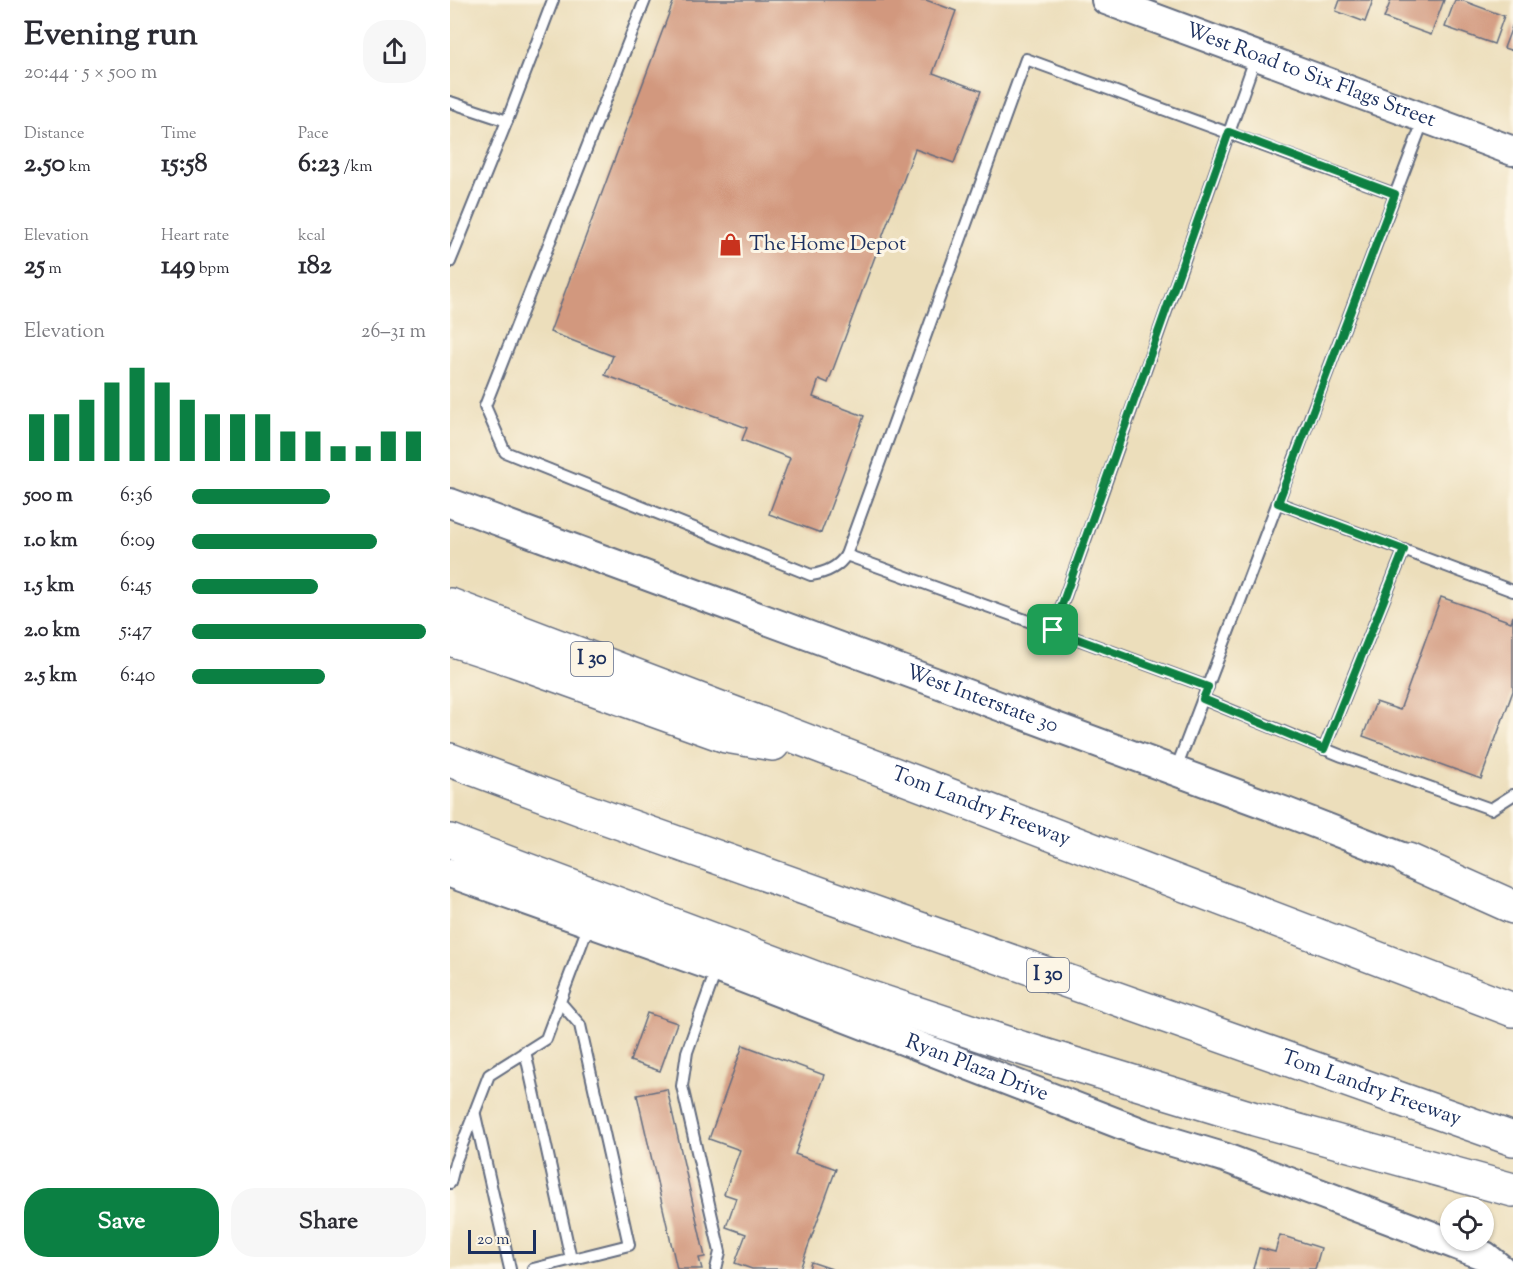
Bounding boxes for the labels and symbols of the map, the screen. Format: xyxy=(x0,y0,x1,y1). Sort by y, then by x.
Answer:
street label: West Road to Six Flags Street xyxy=(1181,16,1440,136)
place label: The Home Depot xyxy=(749,230,906,260)
shop icon: The Home Depot xyxy=(718,232,744,258)
pin xyxy=(1027,604,1078,655)
road number: I 30 xyxy=(571,642,613,676)
street label: West Interstate 30 xyxy=(901,658,1062,742)
street label: Tom Landry Freeway xyxy=(887,759,1075,855)
road number: I 30 xyxy=(1027,958,1069,992)
street label: Ryan Plaza Drive xyxy=(901,1027,1053,1110)
street label: Tom Landry Freeway xyxy=(1277,1043,1466,1135)
scale bar xyxy=(468,1227,536,1254)

